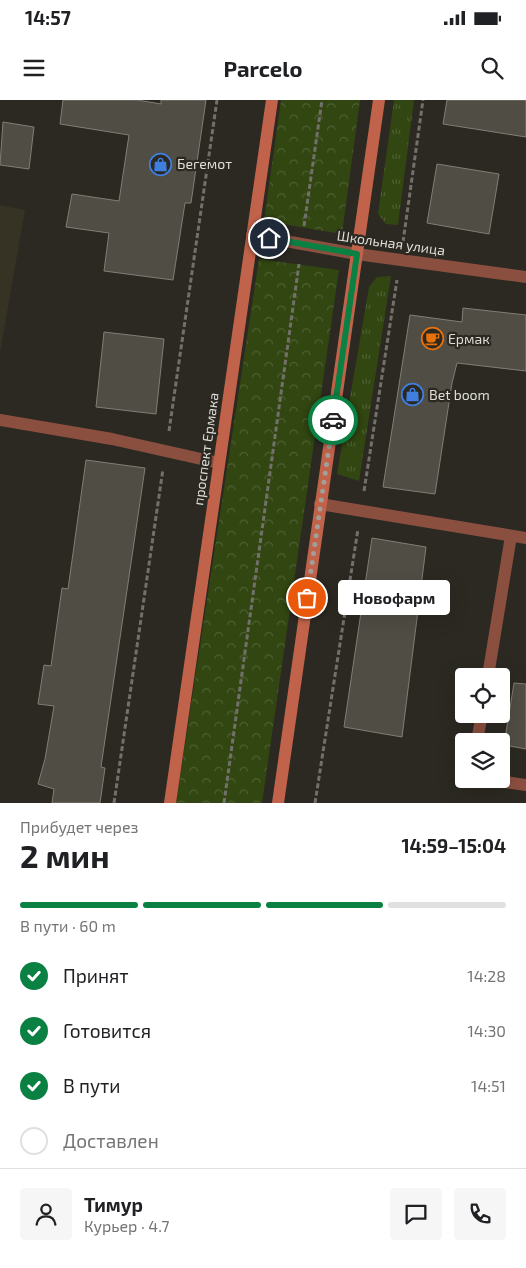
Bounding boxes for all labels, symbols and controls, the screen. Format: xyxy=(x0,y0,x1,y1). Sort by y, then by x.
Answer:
text: 14:57 xyxy=(25,6,71,29)
icon: menu xyxy=(20,54,48,82)
icon: search xyxy=(478,54,506,82)
text: Parcelo xyxy=(224,55,302,81)
shop icon: Бегемот xyxy=(149,152,173,176)
place label: Бегемот xyxy=(177,155,232,172)
pin xyxy=(248,217,290,259)
icon: home xyxy=(255,224,283,252)
street label: Школьная улица xyxy=(336,226,446,259)
cafe icon: Ермак xyxy=(420,327,444,351)
place label: Ермак xyxy=(448,330,490,347)
shop icon: Bet boom xyxy=(401,383,425,407)
place label: Bet boom xyxy=(429,386,490,403)
street label: проспект Ермака xyxy=(189,391,222,506)
courier xyxy=(308,395,358,445)
icon: car xyxy=(319,406,347,434)
pin xyxy=(286,577,328,619)
callout: Новофарм xyxy=(337,580,450,616)
icon: bag xyxy=(293,584,321,612)
text: Новофарм xyxy=(353,588,435,607)
map controls xyxy=(455,668,510,788)
button: locate xyxy=(455,668,510,723)
button: layers xyxy=(455,733,510,788)
text: Прибудет через xyxy=(20,817,138,836)
text: 14:59–15:04 xyxy=(401,834,506,857)
text: 2 мин xyxy=(20,836,110,874)
text: В пути · 60 m xyxy=(20,916,116,935)
icon: check xyxy=(20,962,48,990)
text: Принят xyxy=(63,964,129,987)
text: 14:28 xyxy=(467,966,506,985)
icon: check xyxy=(20,1017,48,1045)
text: Готовится xyxy=(63,1019,151,1042)
text: 14:30 xyxy=(467,1021,506,1040)
icon: check xyxy=(20,1072,48,1100)
text: В пути xyxy=(63,1074,121,1097)
text: 14:51 xyxy=(471,1076,506,1095)
text: Доставлен xyxy=(63,1129,159,1152)
button: person xyxy=(20,1188,72,1240)
button: chat xyxy=(390,1188,442,1240)
button: phone xyxy=(454,1188,506,1240)
text: Тимур xyxy=(84,1193,143,1216)
text: Курьер · 4.7 xyxy=(84,1216,169,1235)

